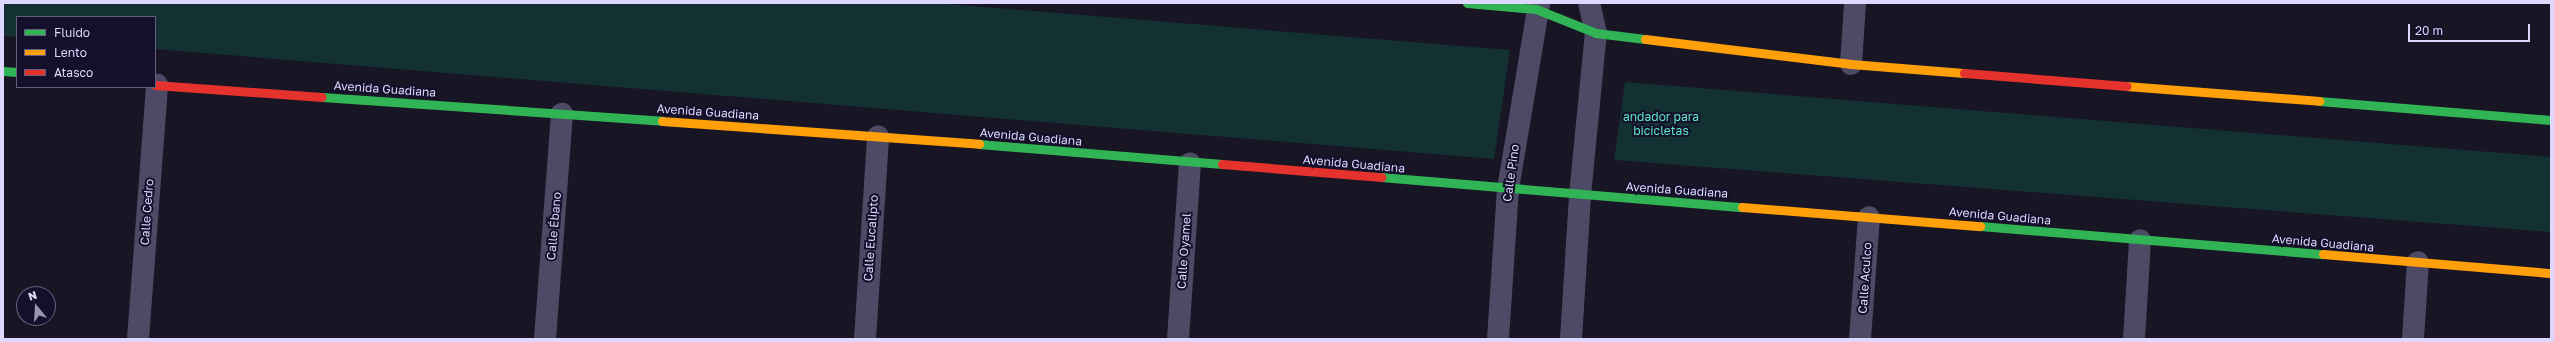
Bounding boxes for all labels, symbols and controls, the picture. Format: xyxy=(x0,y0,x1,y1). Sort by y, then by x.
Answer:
legend xyxy=(16,16,156,88)
scale bar xyxy=(2410,16,2532,42)
text: 20 m xyxy=(2415,23,2443,38)
text: Fluido xyxy=(54,25,90,40)
text: Lento xyxy=(54,45,87,60)
text: Atasco xyxy=(54,65,93,80)
street label: Avenida Guadiana xyxy=(333,78,437,100)
street label: Avenida Guadiana xyxy=(656,101,760,123)
park label: andador para bicicletas xyxy=(1623,110,1699,138)
street label: Avenida Guadiana xyxy=(979,125,1083,149)
street label: Calle Pino xyxy=(1500,143,1522,203)
street label: Avenida Guadiana xyxy=(1302,152,1406,176)
street label: Calle Cedro xyxy=(137,178,157,246)
street label: Avenida Guadiana xyxy=(1625,179,1729,201)
street label: Calle Ébano xyxy=(544,191,564,261)
street label: Calle Eucalipto xyxy=(861,194,881,282)
street label: Avenida Guadiana xyxy=(1948,204,2052,228)
street label: Calle Oyamel xyxy=(1174,213,1194,289)
street label: Avenida Guadiana xyxy=(2271,231,2375,255)
street label: Calle Aculco xyxy=(1855,242,1875,314)
north arrow xyxy=(16,286,56,326)
text: N xyxy=(26,288,38,303)

